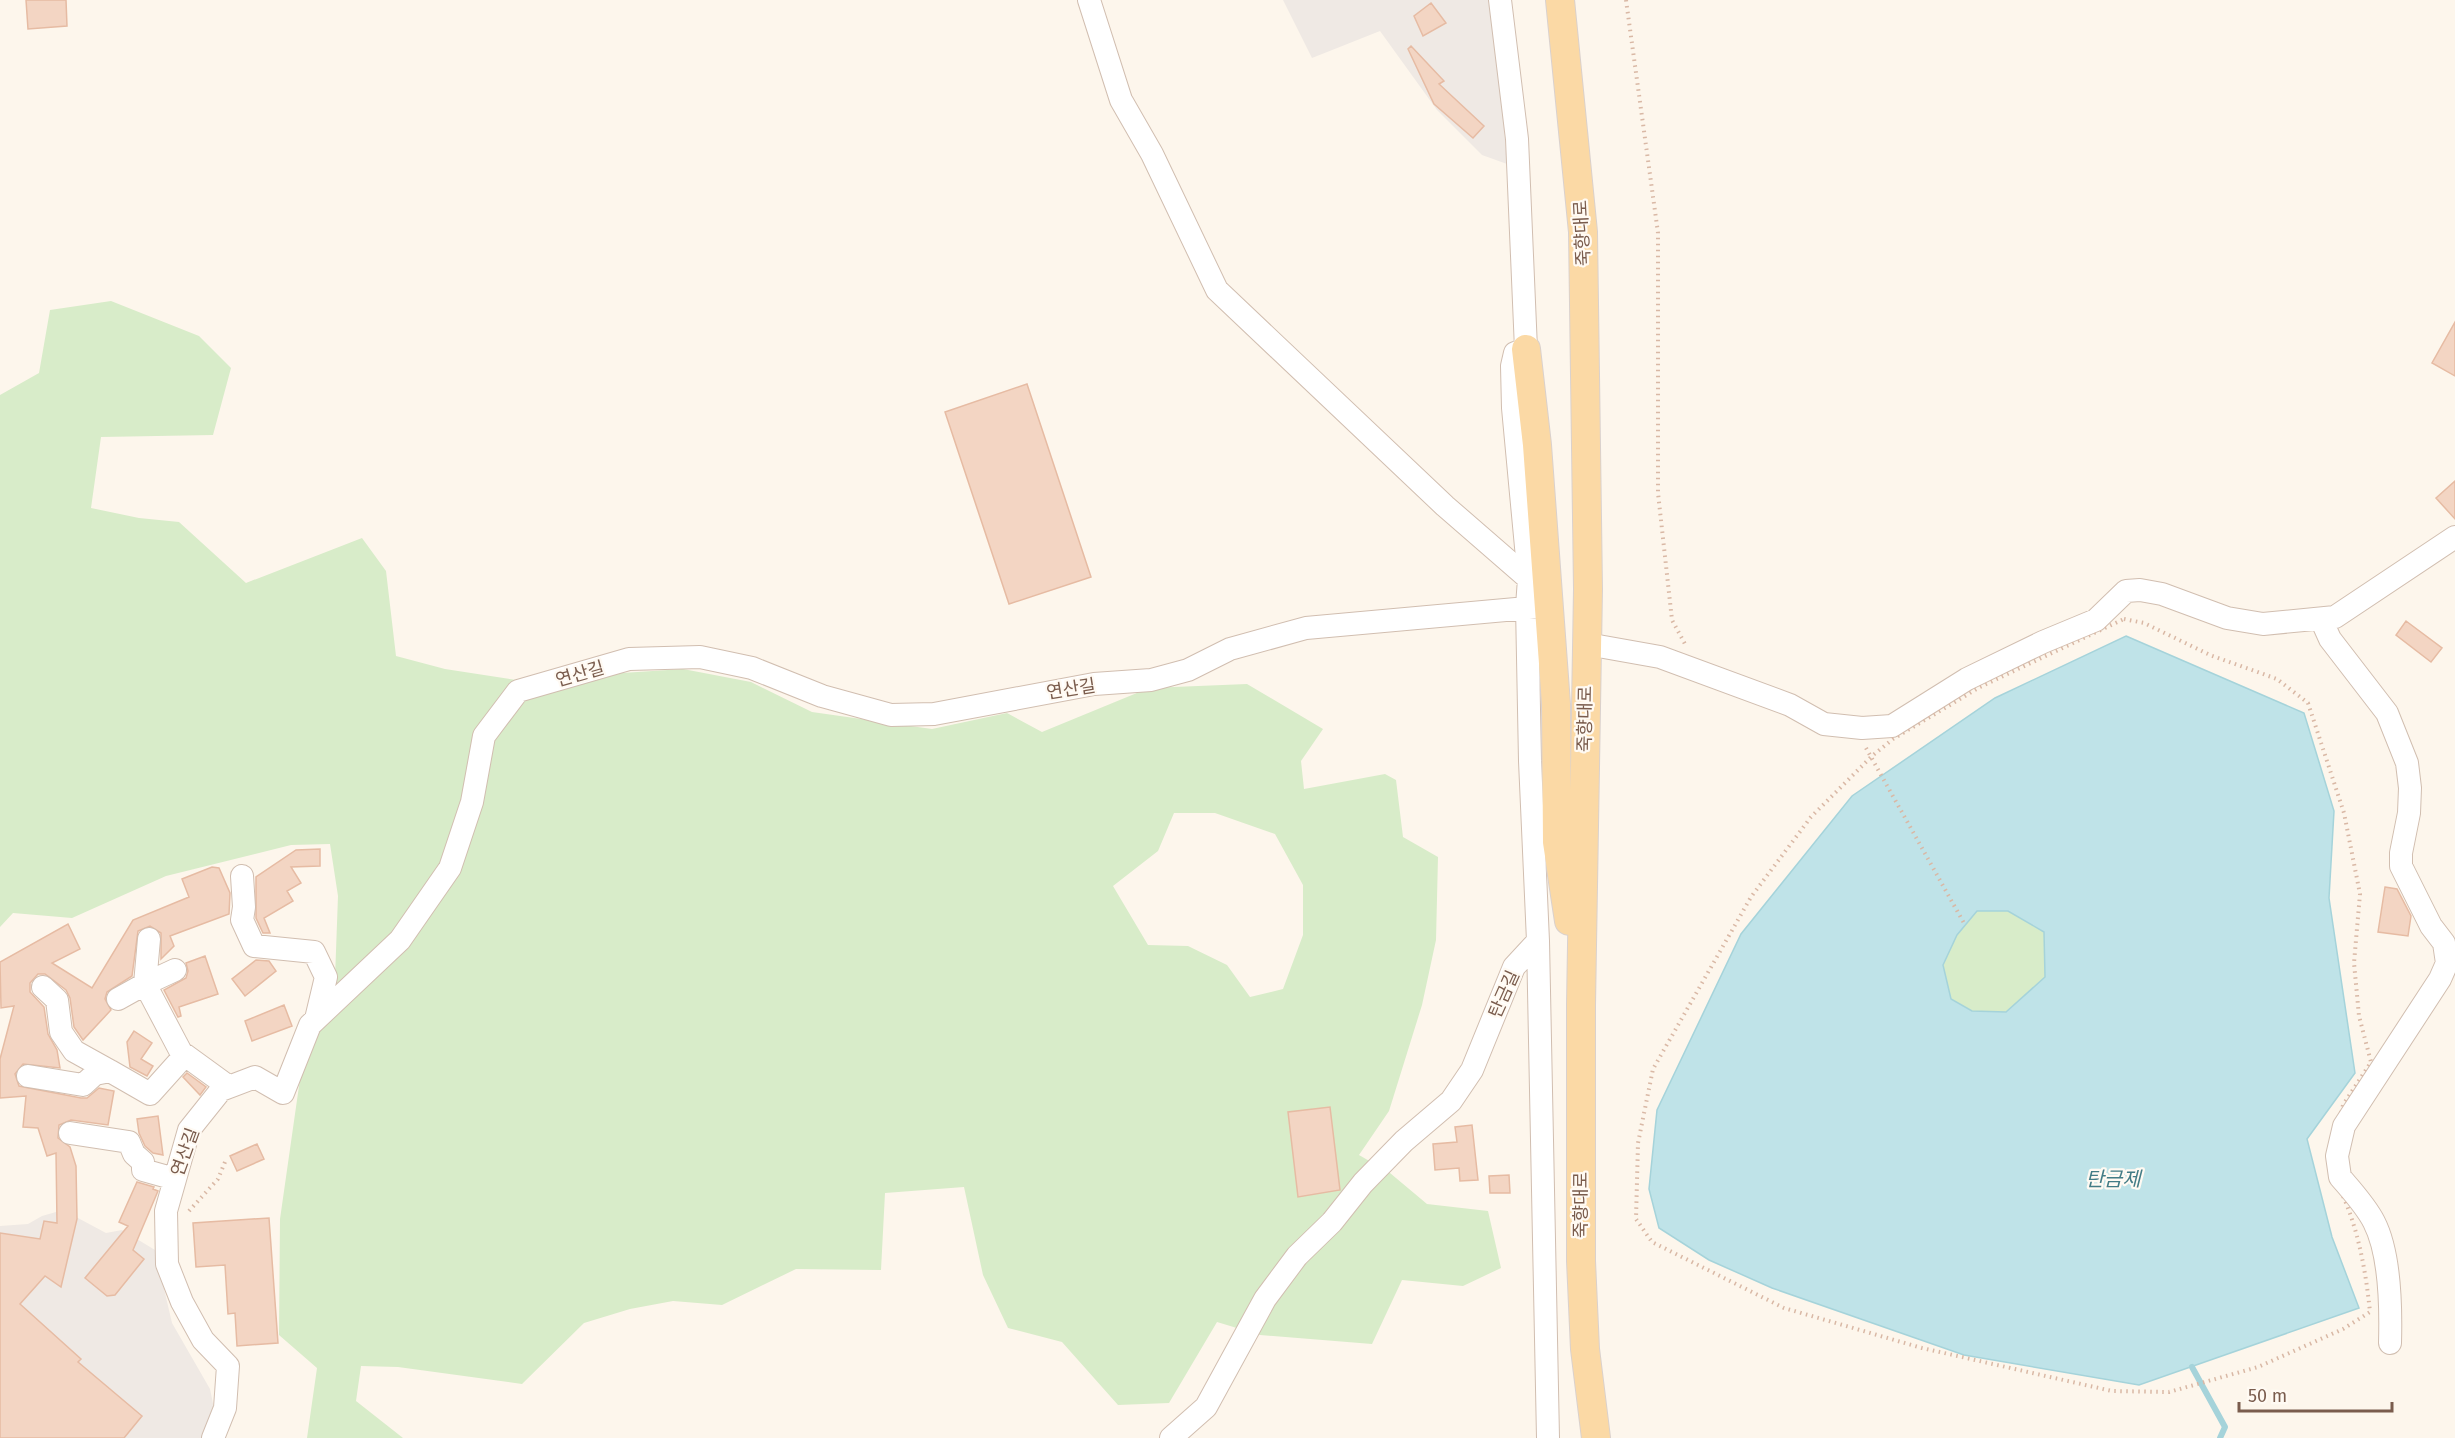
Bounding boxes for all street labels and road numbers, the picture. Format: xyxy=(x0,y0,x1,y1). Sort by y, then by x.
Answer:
street label: 죽향대로 xyxy=(1569,199,1595,267)
street label: 연산길 xyxy=(553,657,607,691)
street label: 연산길 xyxy=(1045,674,1097,704)
street label: 죽향대로 xyxy=(1573,686,1597,752)
street label: 탄금길 xyxy=(1484,967,1524,1021)
street label: 연산길 xyxy=(166,1125,204,1179)
street label: 죽향대로 xyxy=(1570,1172,1592,1238)

